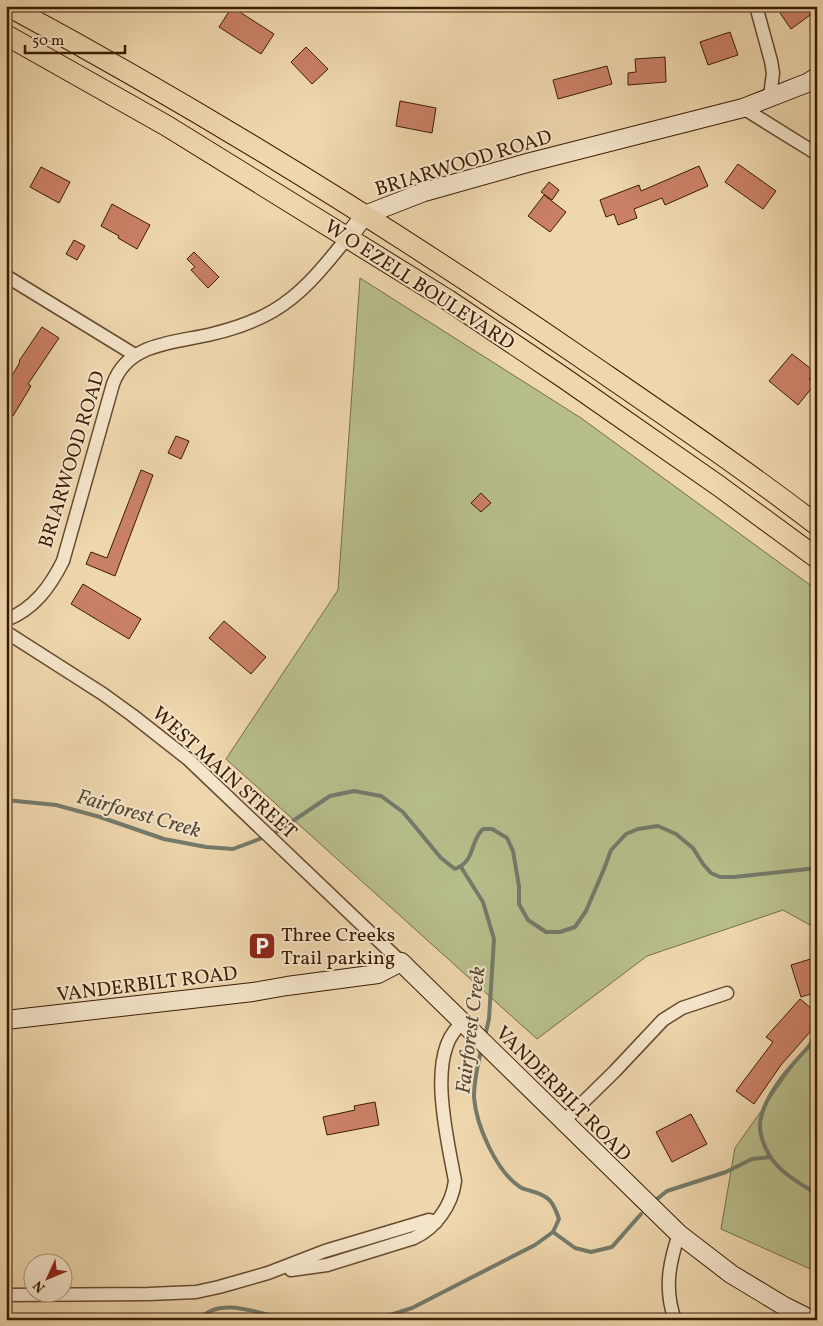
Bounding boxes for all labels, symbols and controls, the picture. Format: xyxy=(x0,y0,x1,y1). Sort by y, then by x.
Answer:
scale bar xyxy=(25,22,125,54)
text: 50 m xyxy=(32,31,64,52)
street label: BRIARWOOD ROAD xyxy=(372,124,556,204)
street label: W O EZELL BOULEVARD xyxy=(318,214,520,358)
street label: BRIARWOOD ROAD xyxy=(33,368,113,552)
street label: WEST MAIN STREET xyxy=(145,701,303,846)
water label: Fairforest Creek xyxy=(73,783,204,846)
place label: Three Creeks Trail parking xyxy=(281,922,395,973)
parking icon: Three Creeks Trail parking xyxy=(247,931,277,961)
street label: VANDERBILT ROAD xyxy=(55,960,239,1010)
water label: Fairforest Creek xyxy=(449,965,494,1096)
street label: VANDERBILT ROAD xyxy=(488,1020,637,1169)
north arrow xyxy=(22,1254,72,1304)
text: N xyxy=(29,1276,50,1296)

